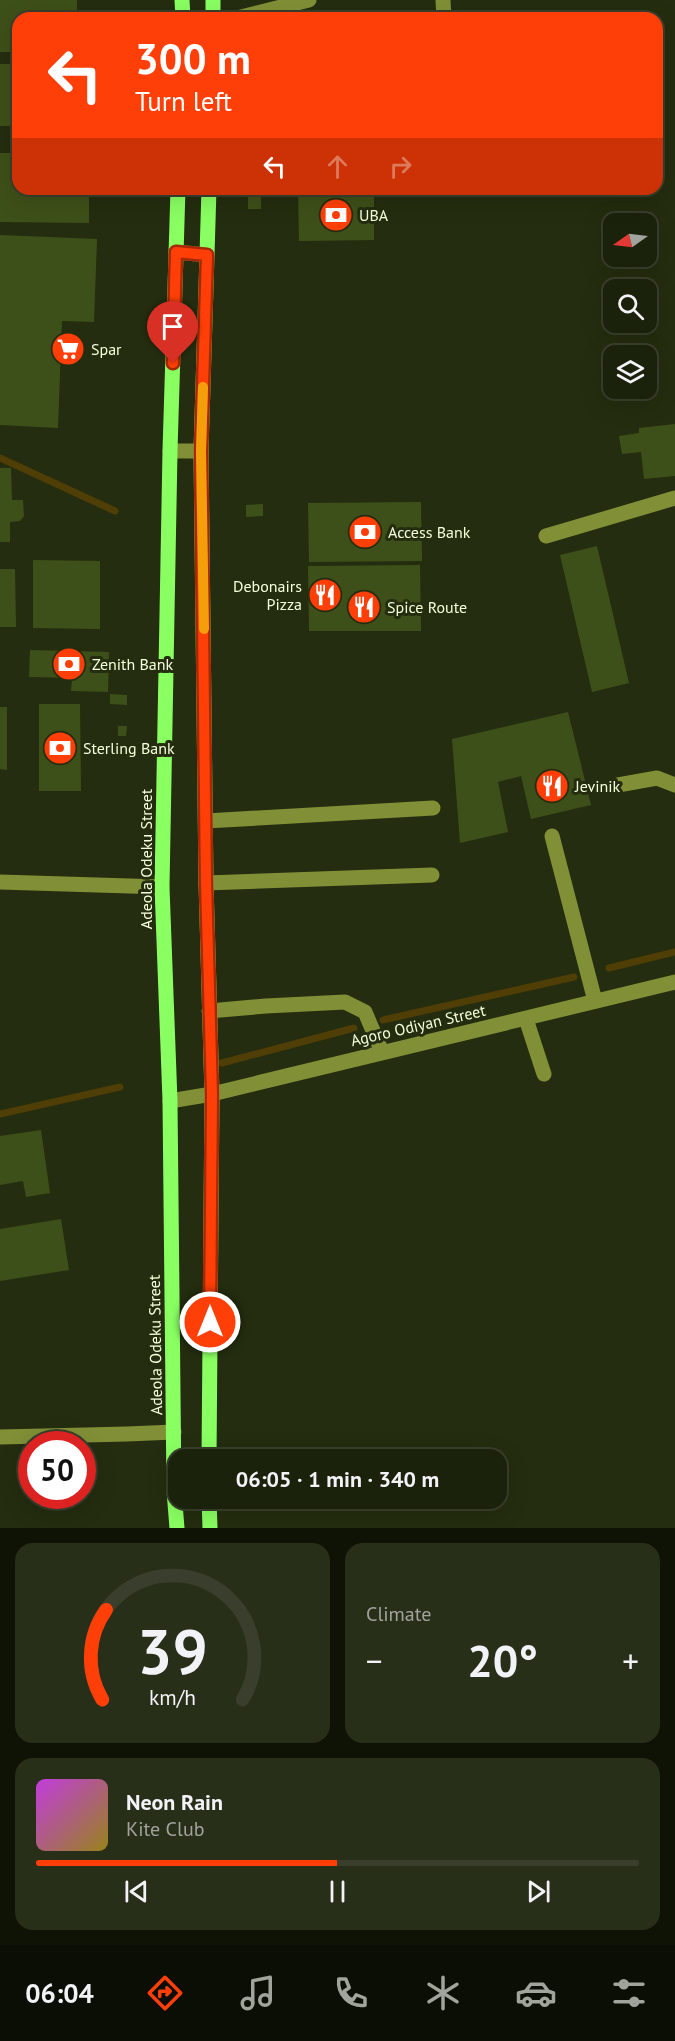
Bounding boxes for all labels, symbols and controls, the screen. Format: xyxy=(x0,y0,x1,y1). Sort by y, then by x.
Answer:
text: 300 m xyxy=(135,31,251,86)
icon: left xyxy=(36,36,114,114)
text: Turn left xyxy=(135,84,232,118)
icon: left xyxy=(258,150,291,183)
icon: ahead xyxy=(321,150,354,183)
icon: right xyxy=(384,150,417,183)
bank icon: UBA xyxy=(318,197,354,233)
place label: UBA xyxy=(359,205,389,225)
north arrow xyxy=(603,213,657,267)
map controls xyxy=(603,213,657,399)
button: search xyxy=(603,279,657,333)
pin xyxy=(147,301,198,363)
icon: arrive xyxy=(156,310,189,343)
supermarket icon: Spar xyxy=(50,331,86,367)
place label: Spar xyxy=(91,339,122,359)
button: layers xyxy=(603,345,657,399)
bank icon: Access Bank xyxy=(347,514,383,550)
place label: Access Bank xyxy=(388,522,471,542)
place label: Debonairs Pizza xyxy=(233,576,302,614)
restaurant icon: Debonairs Pizza xyxy=(307,577,343,613)
restaurant icon: Spice Route xyxy=(346,589,382,625)
place label: Spice Route xyxy=(387,597,467,617)
bank icon: Zenith Bank xyxy=(51,646,87,682)
place label: Zenith Bank xyxy=(92,654,174,674)
bank icon: Sterling Bank xyxy=(42,730,78,766)
place label: Sterling Bank xyxy=(83,738,175,758)
restaurant icon: Jevinik xyxy=(534,768,570,804)
place label: Jevinik xyxy=(574,776,620,796)
street label: Adeola Odeku Street xyxy=(136,788,156,929)
street label: Agoro Odiyan Street xyxy=(349,1000,488,1050)
street label: Adeola Odeku Street xyxy=(144,1274,166,1415)
position arrow xyxy=(178,1290,242,1354)
speed limit sign: 50 xyxy=(18,1431,96,1509)
text: 06:05 · 1 min · 340 m xyxy=(236,1465,439,1493)
text: Climate xyxy=(366,1601,432,1627)
text: 39 xyxy=(137,1610,208,1691)
text: 20° xyxy=(467,1631,538,1689)
text: − xyxy=(366,1639,383,1682)
text: + xyxy=(622,1639,639,1682)
text: km/h xyxy=(149,1683,196,1711)
text: Neon Rain xyxy=(126,1788,223,1816)
text: Kite Club xyxy=(126,1816,204,1842)
icon: previous xyxy=(120,1875,153,1908)
icon: pause xyxy=(321,1875,354,1908)
icon: next xyxy=(522,1875,555,1908)
icon: directions xyxy=(144,1972,186,2014)
icon: music xyxy=(237,1972,279,2014)
icon: phone xyxy=(330,1972,372,2014)
icon: climate xyxy=(422,1972,464,2014)
icon: car xyxy=(515,1972,557,2014)
icon: filters xyxy=(608,1972,650,2014)
text: 06:04 xyxy=(25,1976,94,2010)

